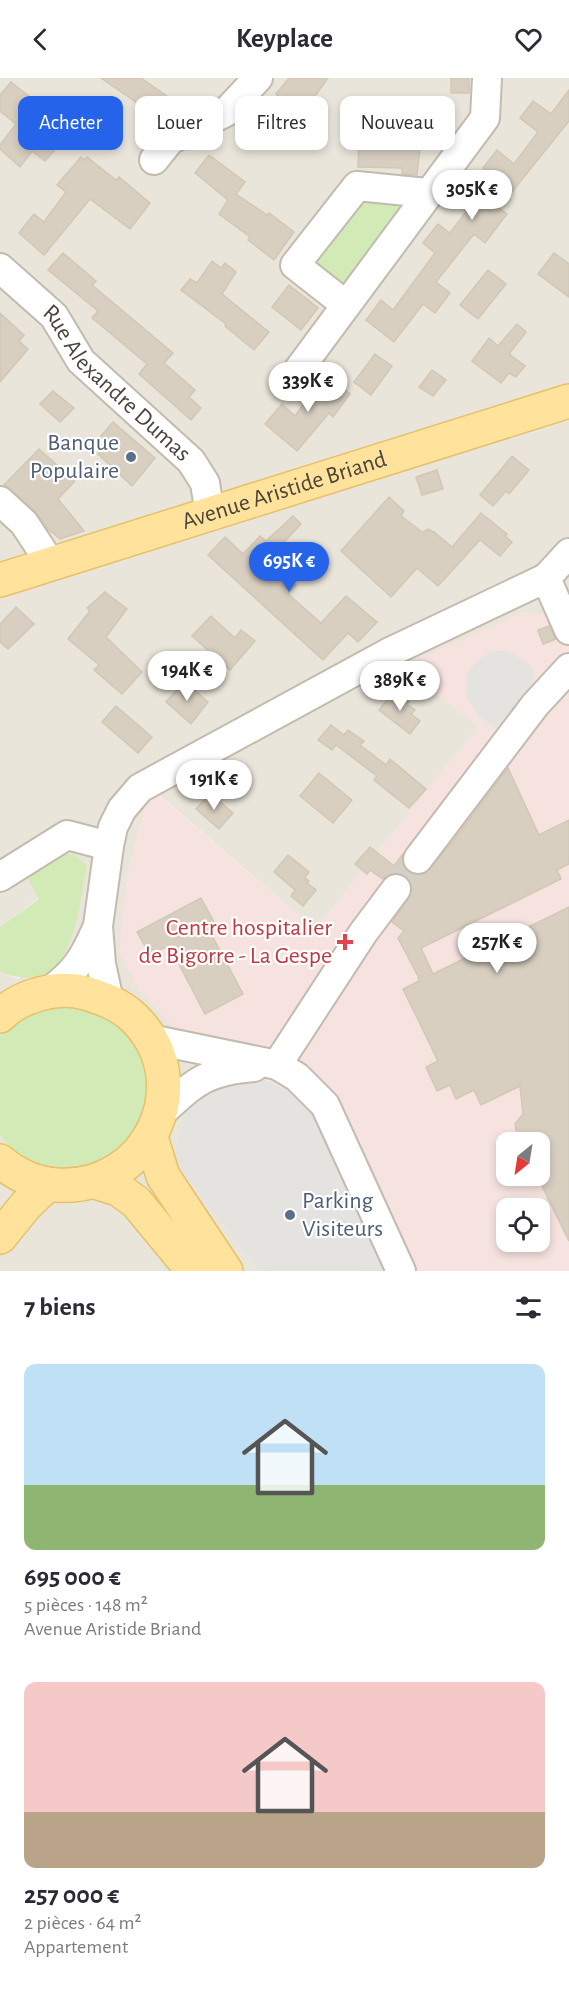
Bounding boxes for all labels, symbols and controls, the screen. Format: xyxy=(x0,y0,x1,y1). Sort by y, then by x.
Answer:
icon: back xyxy=(24,23,57,56)
icon: heart xyxy=(512,23,545,56)
text: Keyplace xyxy=(236,25,333,52)
chip: Acheter xyxy=(18,96,123,150)
chip: Louer xyxy=(135,96,223,150)
chip: Filtres xyxy=(235,96,328,150)
chip: Nouveau xyxy=(340,96,455,150)
pin: 305K € xyxy=(423,170,521,221)
text: 305K € xyxy=(446,179,498,199)
street label: Rue Alexandre Dumas xyxy=(38,300,195,466)
pin: 339K € xyxy=(259,362,357,413)
text: 339K € xyxy=(283,371,333,391)
place label: Banque Populaire xyxy=(30,431,119,483)
street label: Avenue Aristide Briand xyxy=(179,447,389,534)
marker: Banque Populaire xyxy=(124,450,138,464)
pin: 695K € xyxy=(240,542,338,593)
text: 695K € xyxy=(263,551,315,571)
pin: 194K € xyxy=(138,651,236,702)
text: 194K € xyxy=(162,660,212,680)
pin: 389K € xyxy=(351,661,449,712)
text: 389K € xyxy=(374,670,426,690)
pin: 191K € xyxy=(165,760,263,811)
text: 191K € xyxy=(190,769,238,789)
place label: Centre hospitalier de Bigorre - La Gespe xyxy=(139,916,332,968)
pin: 257K € xyxy=(448,923,546,974)
text: 257K € xyxy=(472,932,522,952)
marker: Centre hospitalier de Bigorre - La Gespe xyxy=(336,933,354,951)
north arrow xyxy=(496,1132,550,1186)
map controls xyxy=(496,1132,550,1252)
place label: Parking Visiteurs xyxy=(302,1189,383,1241)
button: locate xyxy=(496,1198,550,1252)
marker: Parking Visiteurs xyxy=(283,1208,297,1222)
icon: filters xyxy=(512,1291,545,1324)
text: 7 biens xyxy=(24,1294,96,1320)
icon: home xyxy=(231,1403,339,1511)
text: 695 000 € xyxy=(24,1564,121,1590)
text: 5 pièces · 148 m² xyxy=(24,1595,148,1615)
text: Avenue Aristide Briand xyxy=(24,1619,201,1639)
icon: home xyxy=(231,1721,339,1829)
text: 257 000 € xyxy=(24,1882,119,1908)
text: 2 pièces · 64 m² xyxy=(24,1913,141,1933)
text: Appartement xyxy=(24,1937,128,1957)

